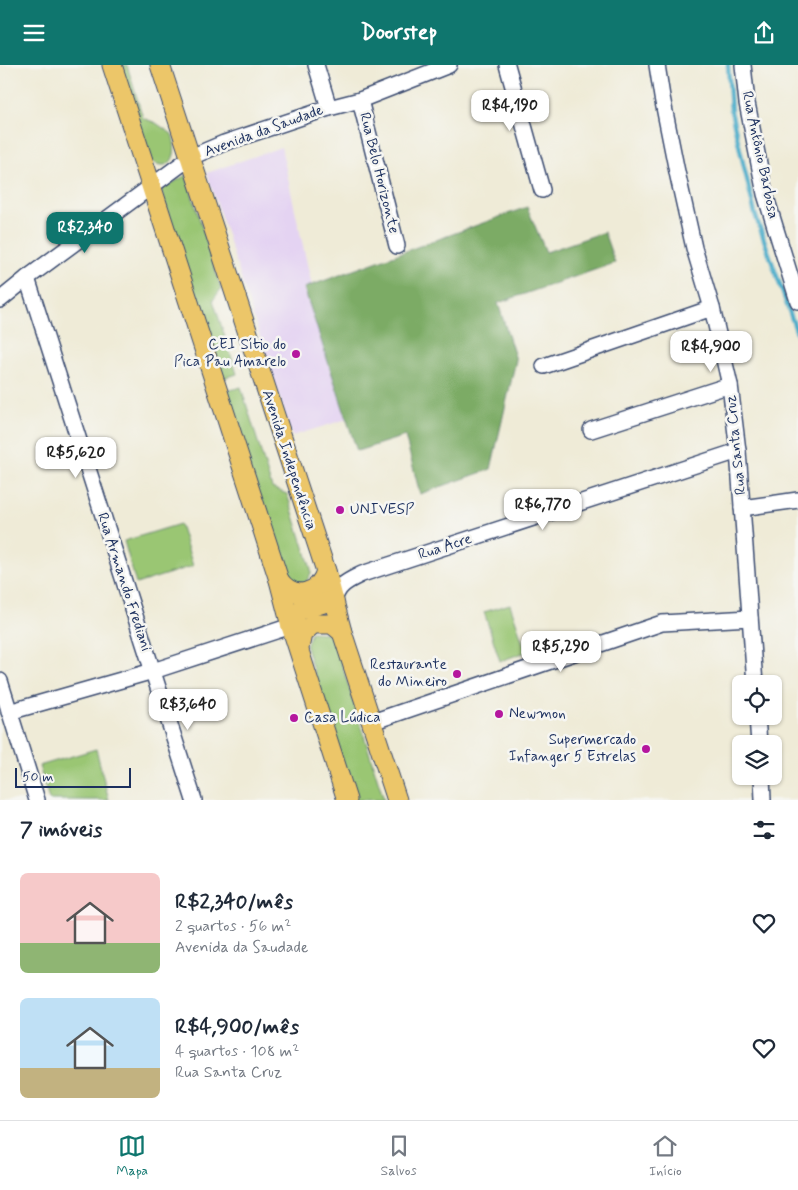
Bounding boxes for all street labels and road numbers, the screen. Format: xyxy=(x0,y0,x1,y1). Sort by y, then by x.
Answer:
street label: Rua Antônio Barbosa xyxy=(737,89,783,221)
street label: Avenida da Saudade xyxy=(202,100,326,162)
street label: Rua Belo Horizonte xyxy=(354,110,404,236)
street label: Avenida Independência xyxy=(257,387,321,533)
street label: Rua Santa Cruz xyxy=(721,394,751,496)
street label: Rua Armando Frediani xyxy=(92,510,156,654)
street label: Rua Acre xyxy=(416,529,474,565)

